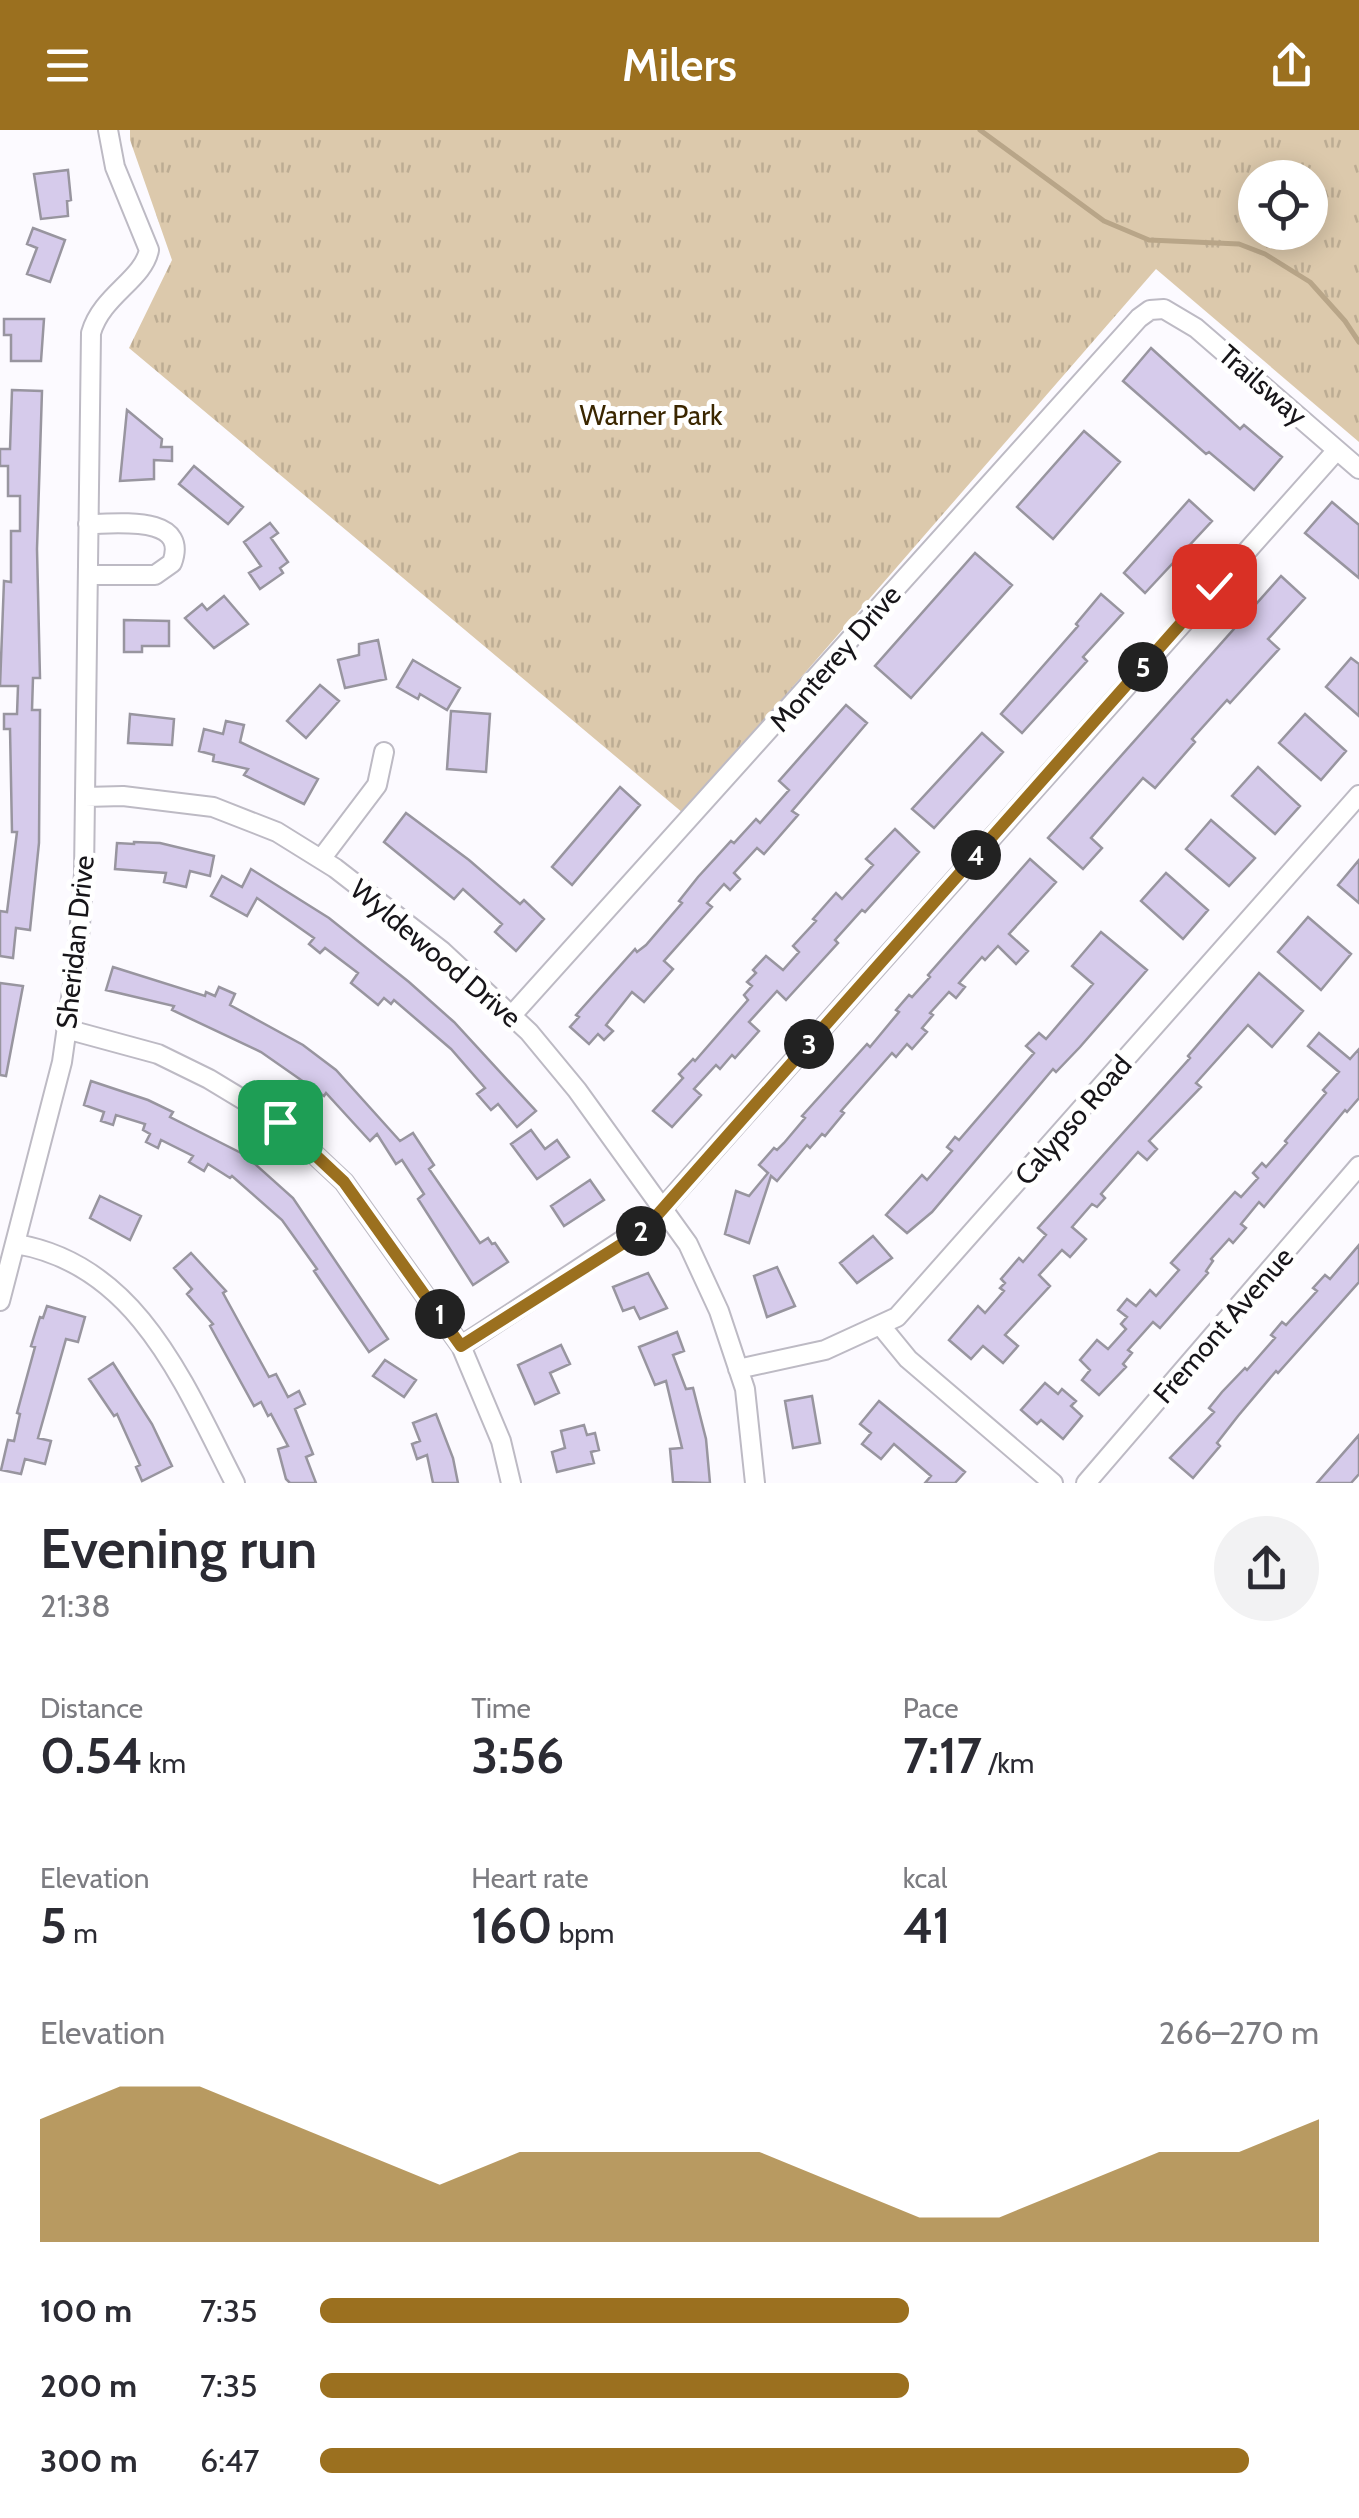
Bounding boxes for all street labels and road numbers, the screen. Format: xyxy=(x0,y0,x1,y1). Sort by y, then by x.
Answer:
street label: Trailsway xyxy=(1212,337,1314,433)
street label: Monterey Drive xyxy=(762,578,908,738)
street label: Sheridan Drive xyxy=(49,854,101,1030)
street label: Wyldewood Drive xyxy=(344,872,528,1034)
street label: Calypso Road xyxy=(1007,1048,1139,1192)
street label: Fremont Avenue xyxy=(1146,1240,1300,1410)

